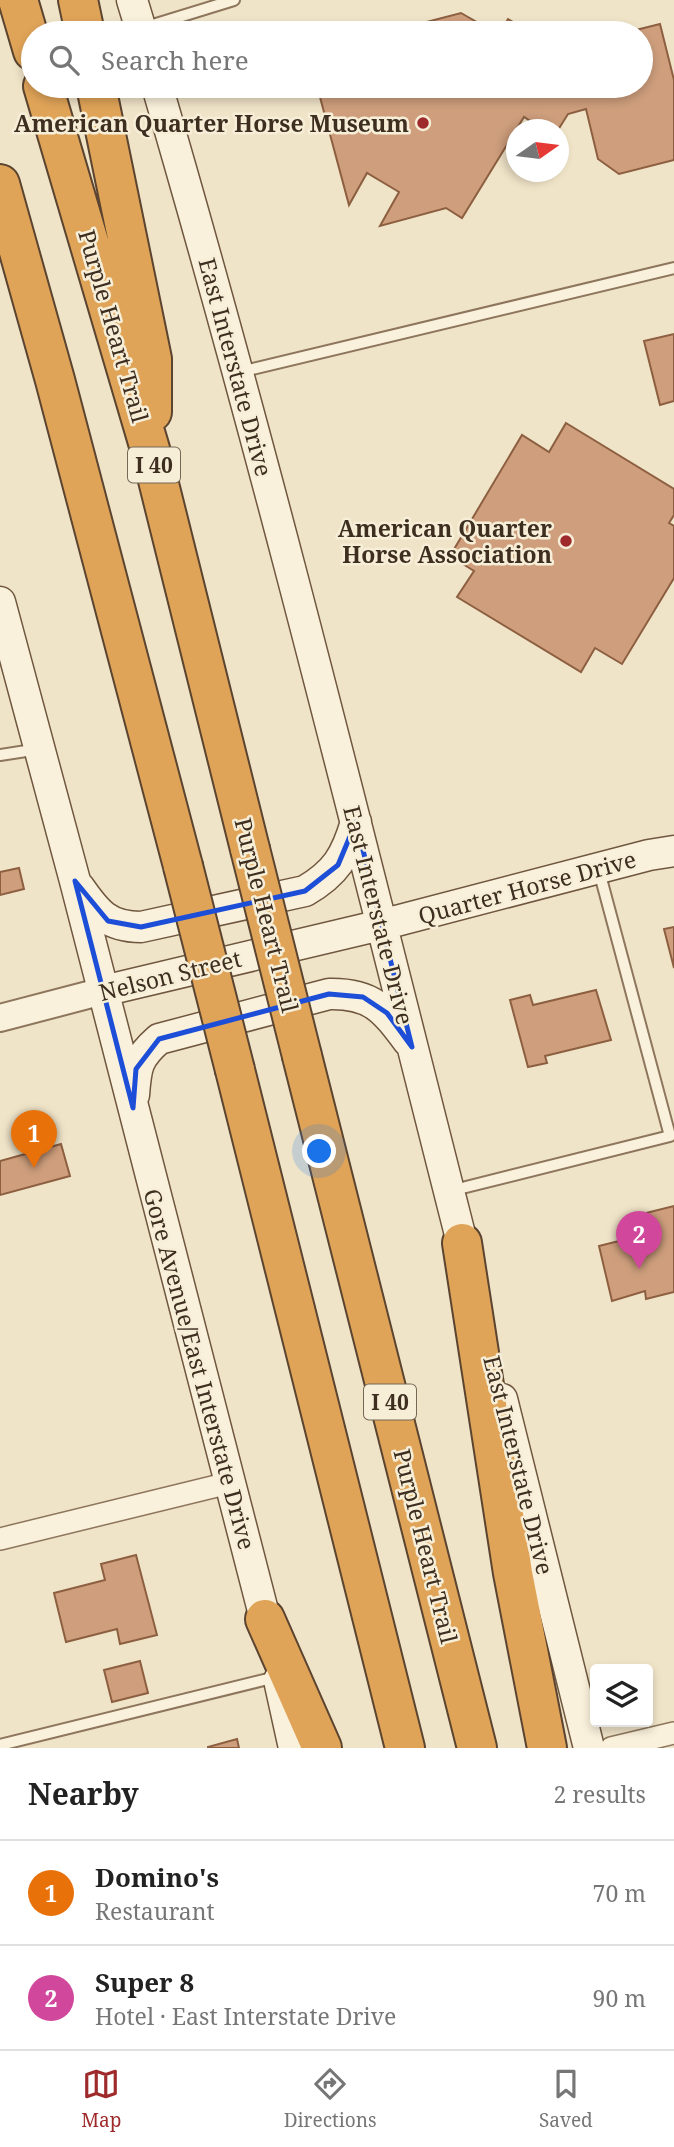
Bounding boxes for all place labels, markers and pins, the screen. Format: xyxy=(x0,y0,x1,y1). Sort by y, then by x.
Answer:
place label: American Quarter Horse Museum xyxy=(14,107,409,139)
marker: American Quarter Horse Museum xyxy=(415,115,431,131)
place label: American Quarter Horse Association xyxy=(338,512,552,570)
marker: American Quarter Horse Association xyxy=(558,533,574,549)
pin: 1 xyxy=(11,1110,57,1168)
pin: 2 xyxy=(616,1211,662,1269)

